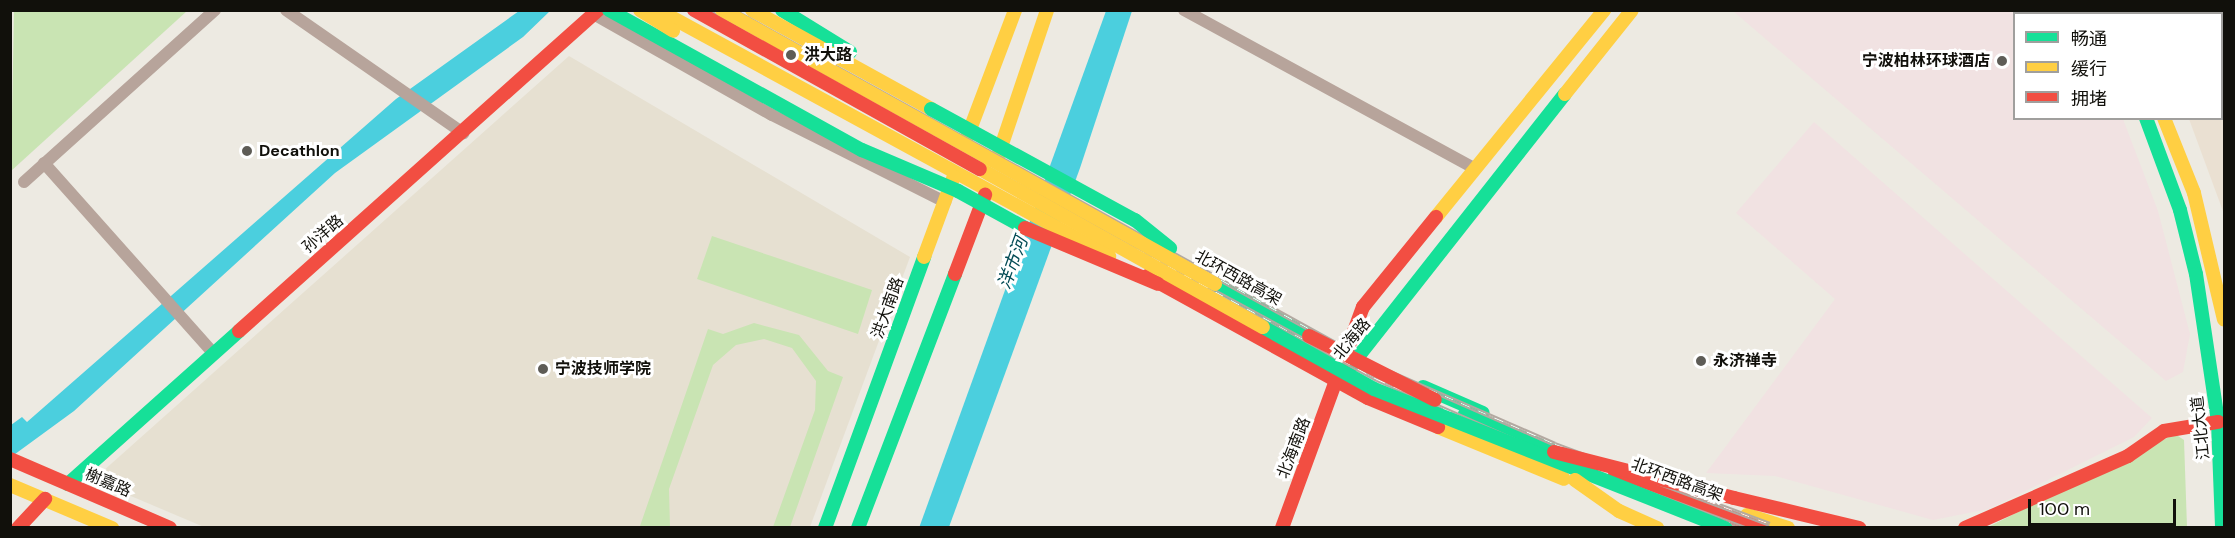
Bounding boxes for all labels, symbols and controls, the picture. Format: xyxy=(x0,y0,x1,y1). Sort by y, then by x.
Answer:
legend xyxy=(2013,12,2223,120)
text: 畅通 xyxy=(2071,27,2107,51)
place label: 洪大路 xyxy=(804,45,852,65)
marker: 洪大路 xyxy=(782,46,800,64)
place label: 宁波柏林环球酒店 xyxy=(1862,51,1990,71)
marker: 宁波柏林环球酒店 xyxy=(1995,54,2009,68)
text: 缓行 xyxy=(2071,57,2107,81)
text: 拥堵 xyxy=(2071,87,2107,111)
place label: Decathlon xyxy=(259,141,340,161)
marker: Decathlon xyxy=(240,144,254,158)
street label: 孙洋路 xyxy=(299,211,347,257)
water label: 洋市河 xyxy=(994,234,1032,292)
street label: 北环西路高架 xyxy=(1191,246,1285,310)
street label: 洪大南路 xyxy=(868,275,908,341)
street label: 北海路 xyxy=(1329,314,1375,364)
place label: 永济禅寺 xyxy=(1713,351,1777,371)
marker: 永济禅寺 xyxy=(1694,354,1708,368)
place label: 宁波技师学院 xyxy=(555,359,651,379)
marker: 宁波技师学院 xyxy=(536,362,550,376)
street label: 江北大道 xyxy=(2188,395,2214,461)
street label: 北海南路 xyxy=(1274,415,1314,481)
street label: 北环西路高架 xyxy=(1629,455,1725,505)
street label: 榭嘉路 xyxy=(82,465,134,501)
scale bar xyxy=(2031,487,2180,525)
text: 100 m xyxy=(2039,497,2090,521)

